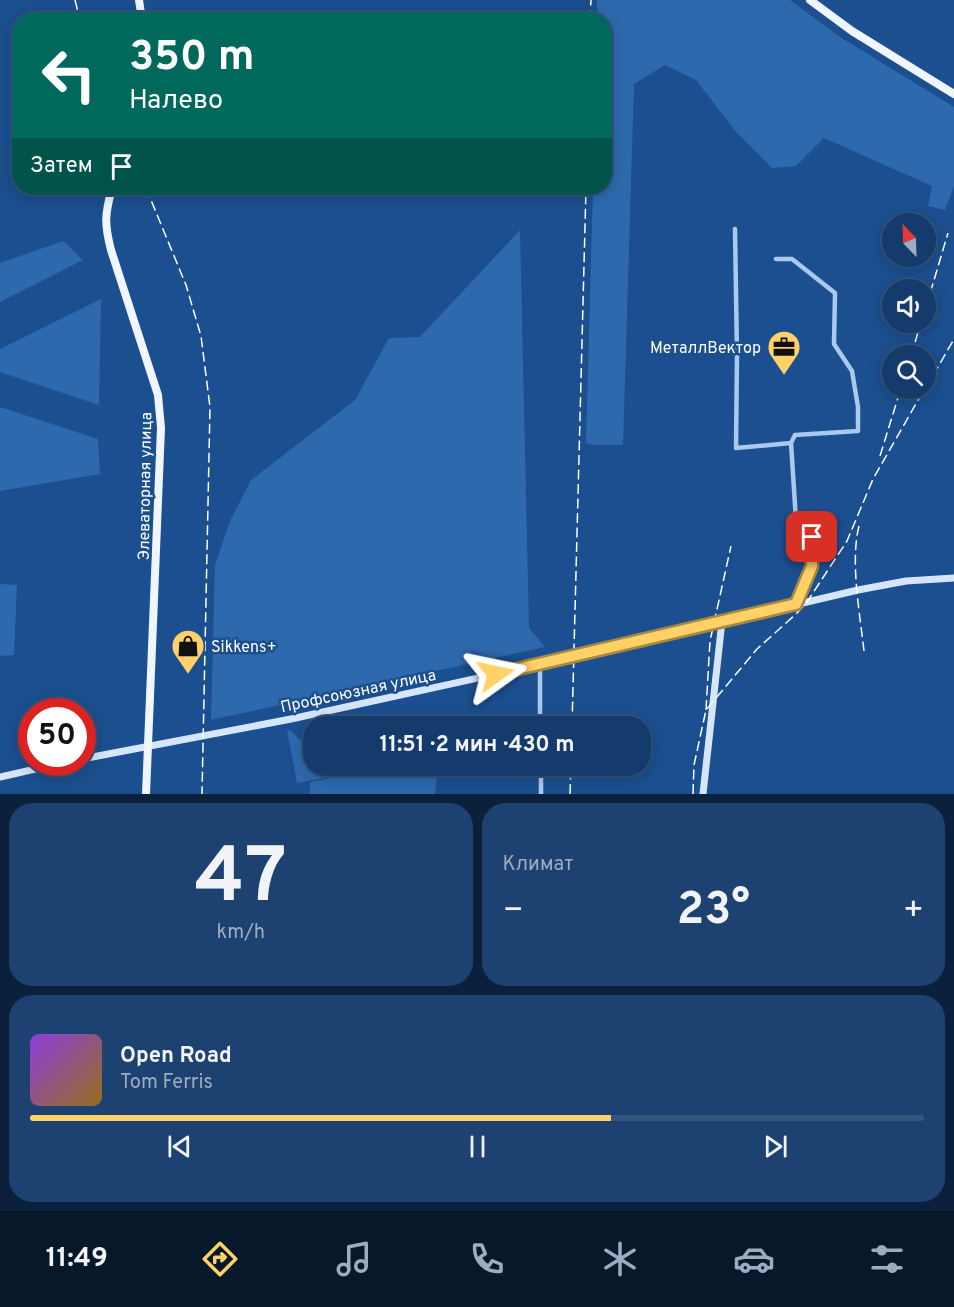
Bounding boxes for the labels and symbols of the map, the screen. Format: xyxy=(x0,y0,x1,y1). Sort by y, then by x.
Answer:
north arrow xyxy=(882,213,936,267)
office icon: МеталлВектор xyxy=(766,329,802,376)
place label: МеталлВектор xyxy=(650,339,761,359)
street label: Элеваторная улица xyxy=(135,412,157,560)
pin xyxy=(786,511,837,562)
shop icon: Sikkens+ xyxy=(170,628,206,675)
place label: Sikkens+ xyxy=(211,638,277,658)
position arrow xyxy=(464,642,528,706)
street label: Профсоюзная улица xyxy=(279,666,438,718)
speed limit sign: 50 xyxy=(18,698,96,776)

